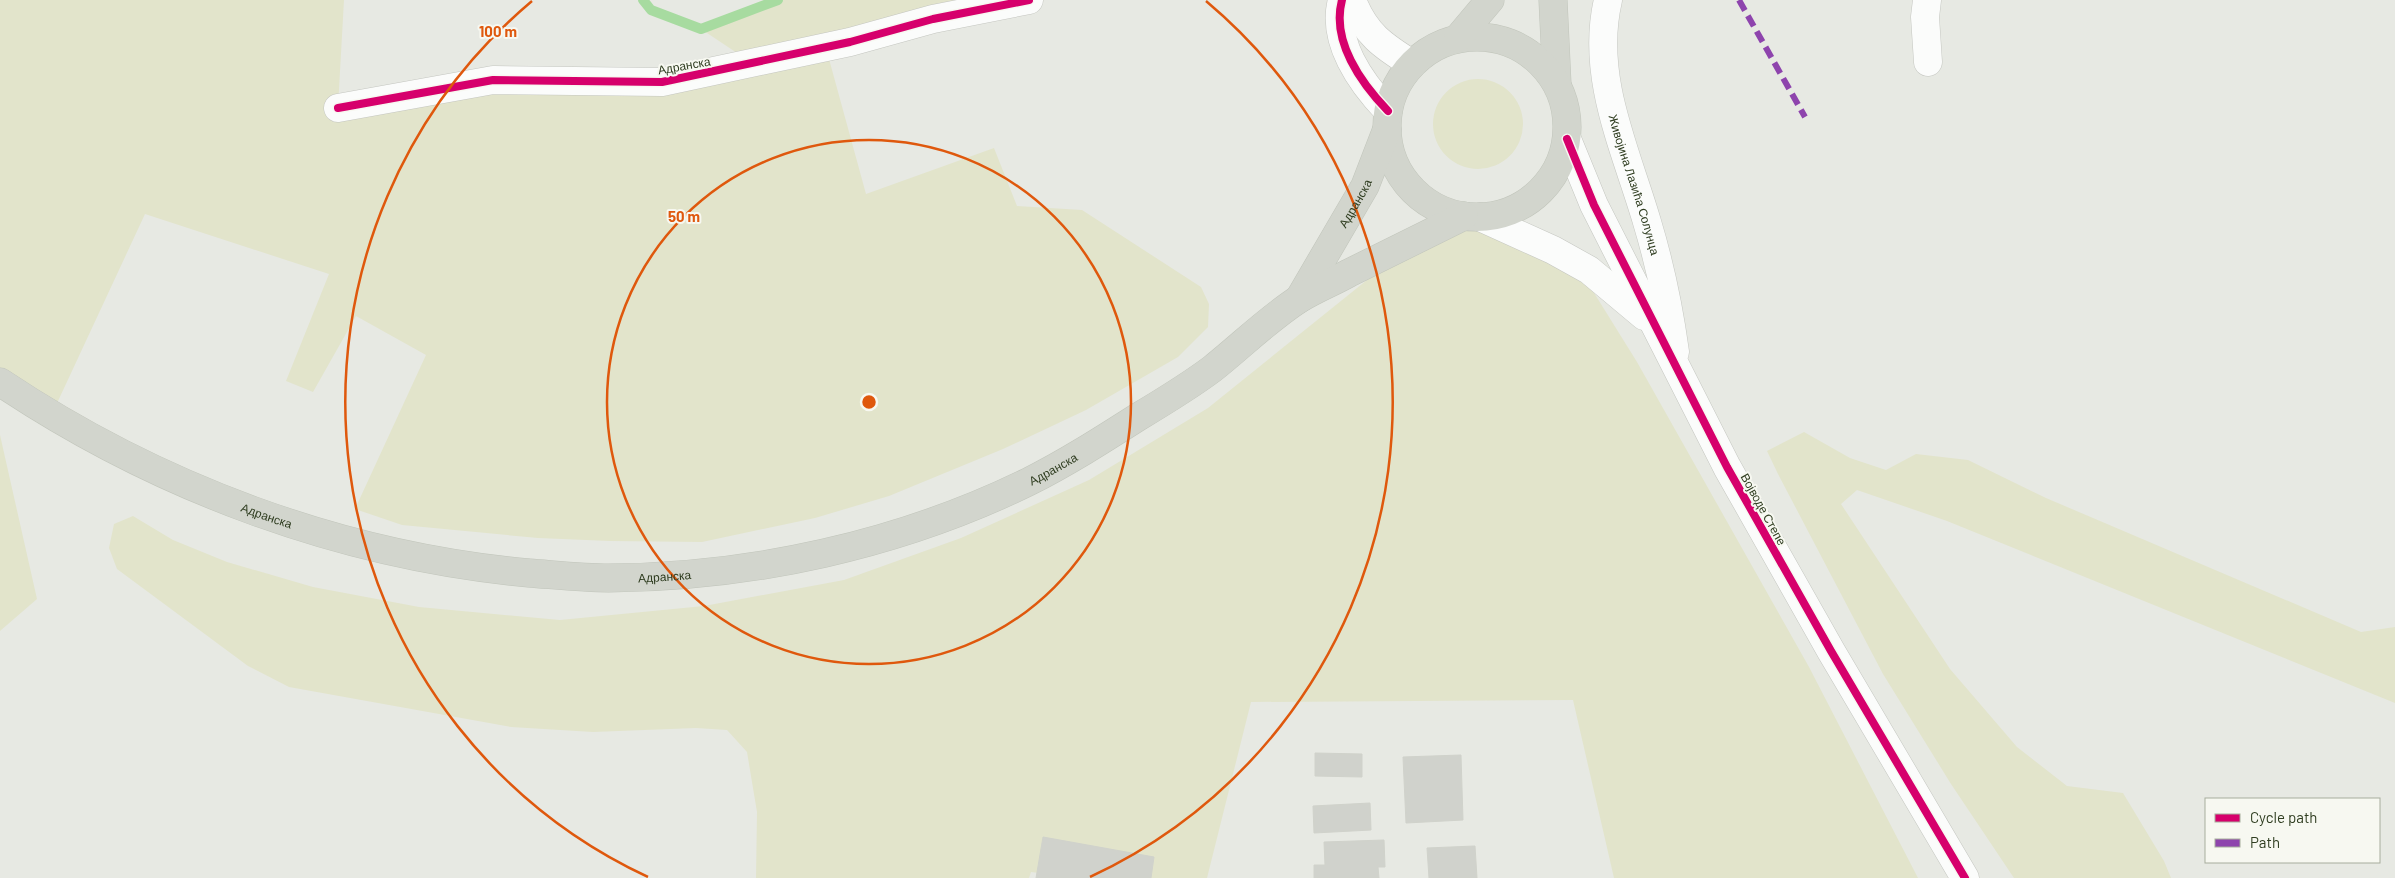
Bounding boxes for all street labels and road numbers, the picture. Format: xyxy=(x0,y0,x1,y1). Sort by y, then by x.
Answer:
street label: Адранска xyxy=(657,53,712,77)
street label: Живојина Лазића Солунца xyxy=(1606,113,1663,257)
street label: Адранска xyxy=(1336,177,1374,230)
street label: Адранска xyxy=(1026,449,1080,488)
street label: Војводе Степе xyxy=(1738,471,1790,548)
street label: Адранска xyxy=(239,500,294,531)
street label: Адранска xyxy=(638,567,692,585)

